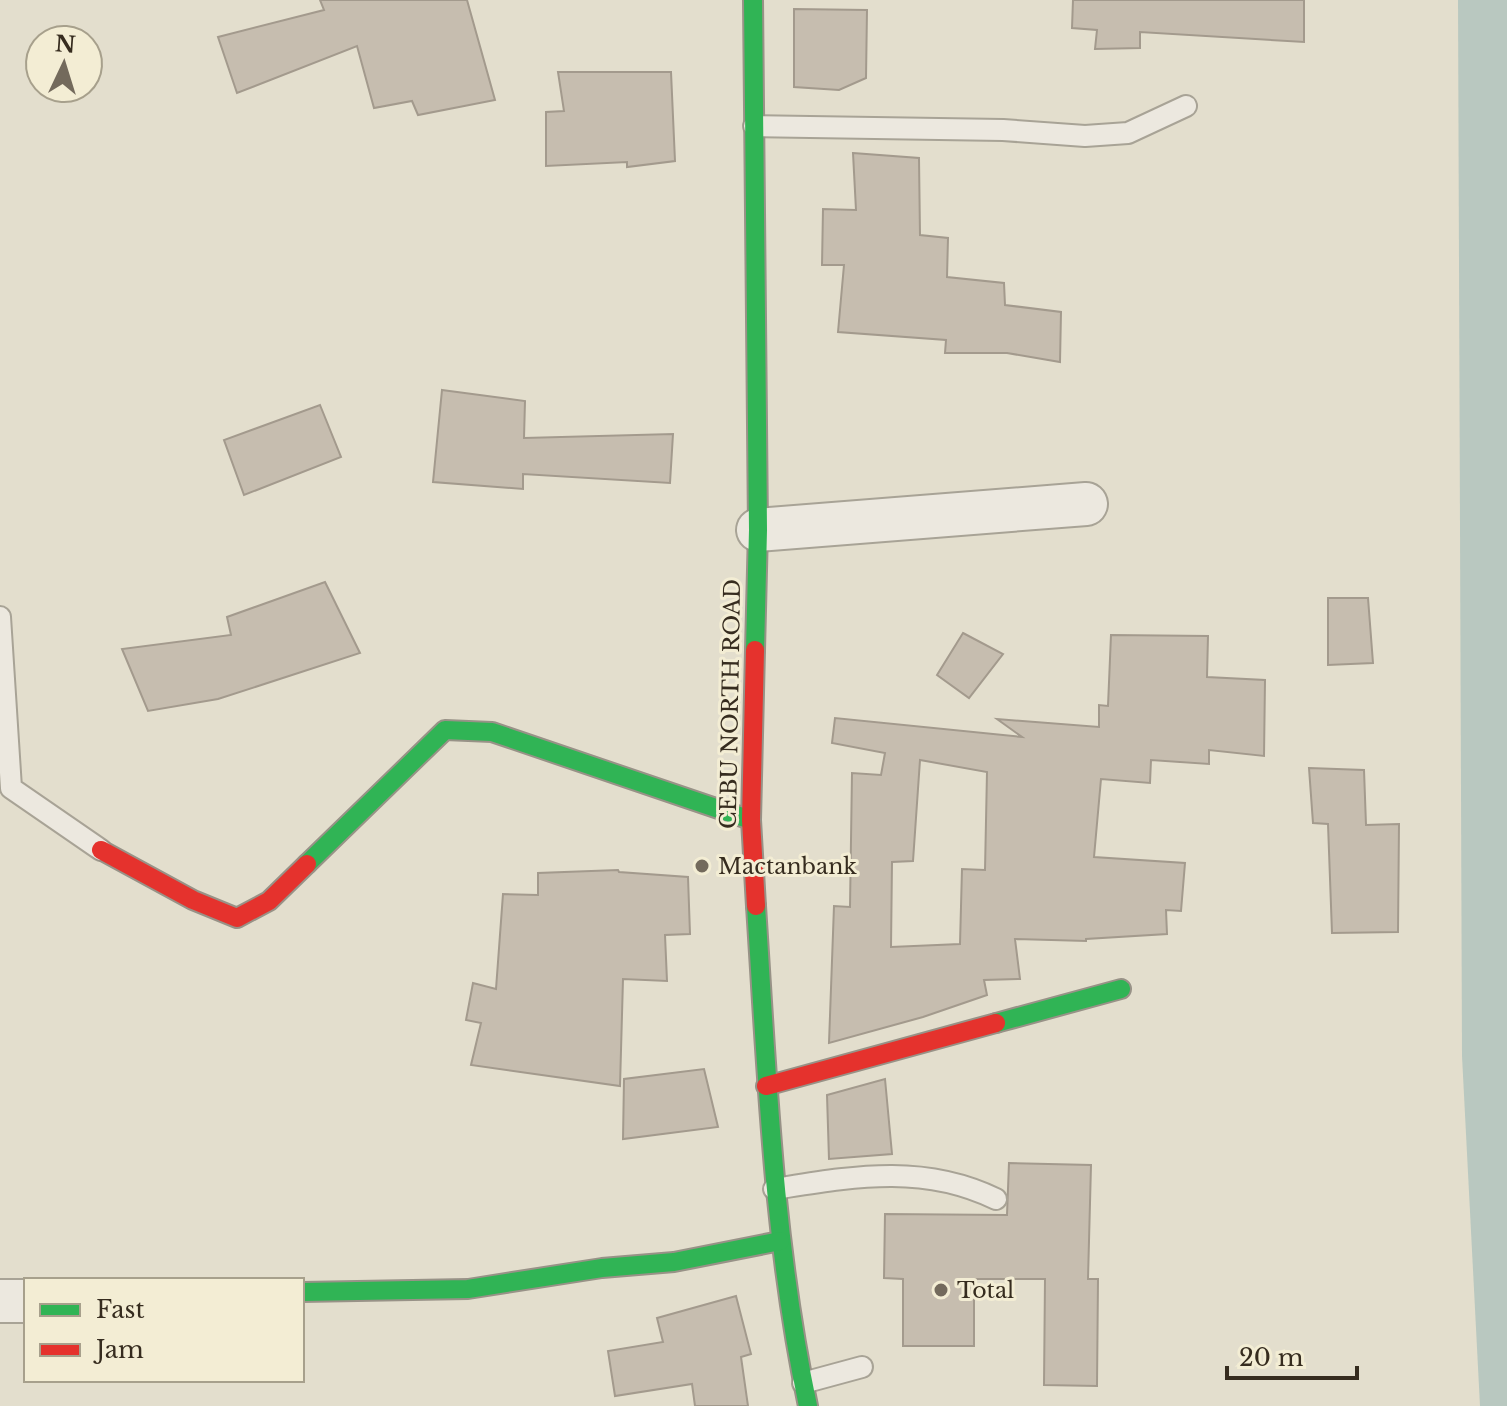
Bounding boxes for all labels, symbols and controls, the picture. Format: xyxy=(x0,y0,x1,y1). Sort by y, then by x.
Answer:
north arrow xyxy=(24,24,104,104)
text: N xyxy=(54,30,77,59)
street label: CEBU NORTH ROAD xyxy=(715,579,746,829)
place label: Mactanbank xyxy=(718,853,857,880)
marker: Mactanbank xyxy=(693,857,711,875)
place label: Total xyxy=(957,1277,1014,1304)
legend xyxy=(24,1278,304,1382)
marker: Total xyxy=(932,1281,950,1299)
text: Fast xyxy=(96,1295,144,1324)
scale bar xyxy=(1227,1330,1357,1380)
text: Jam xyxy=(93,1335,144,1364)
text: 20 m xyxy=(1239,1343,1304,1372)

